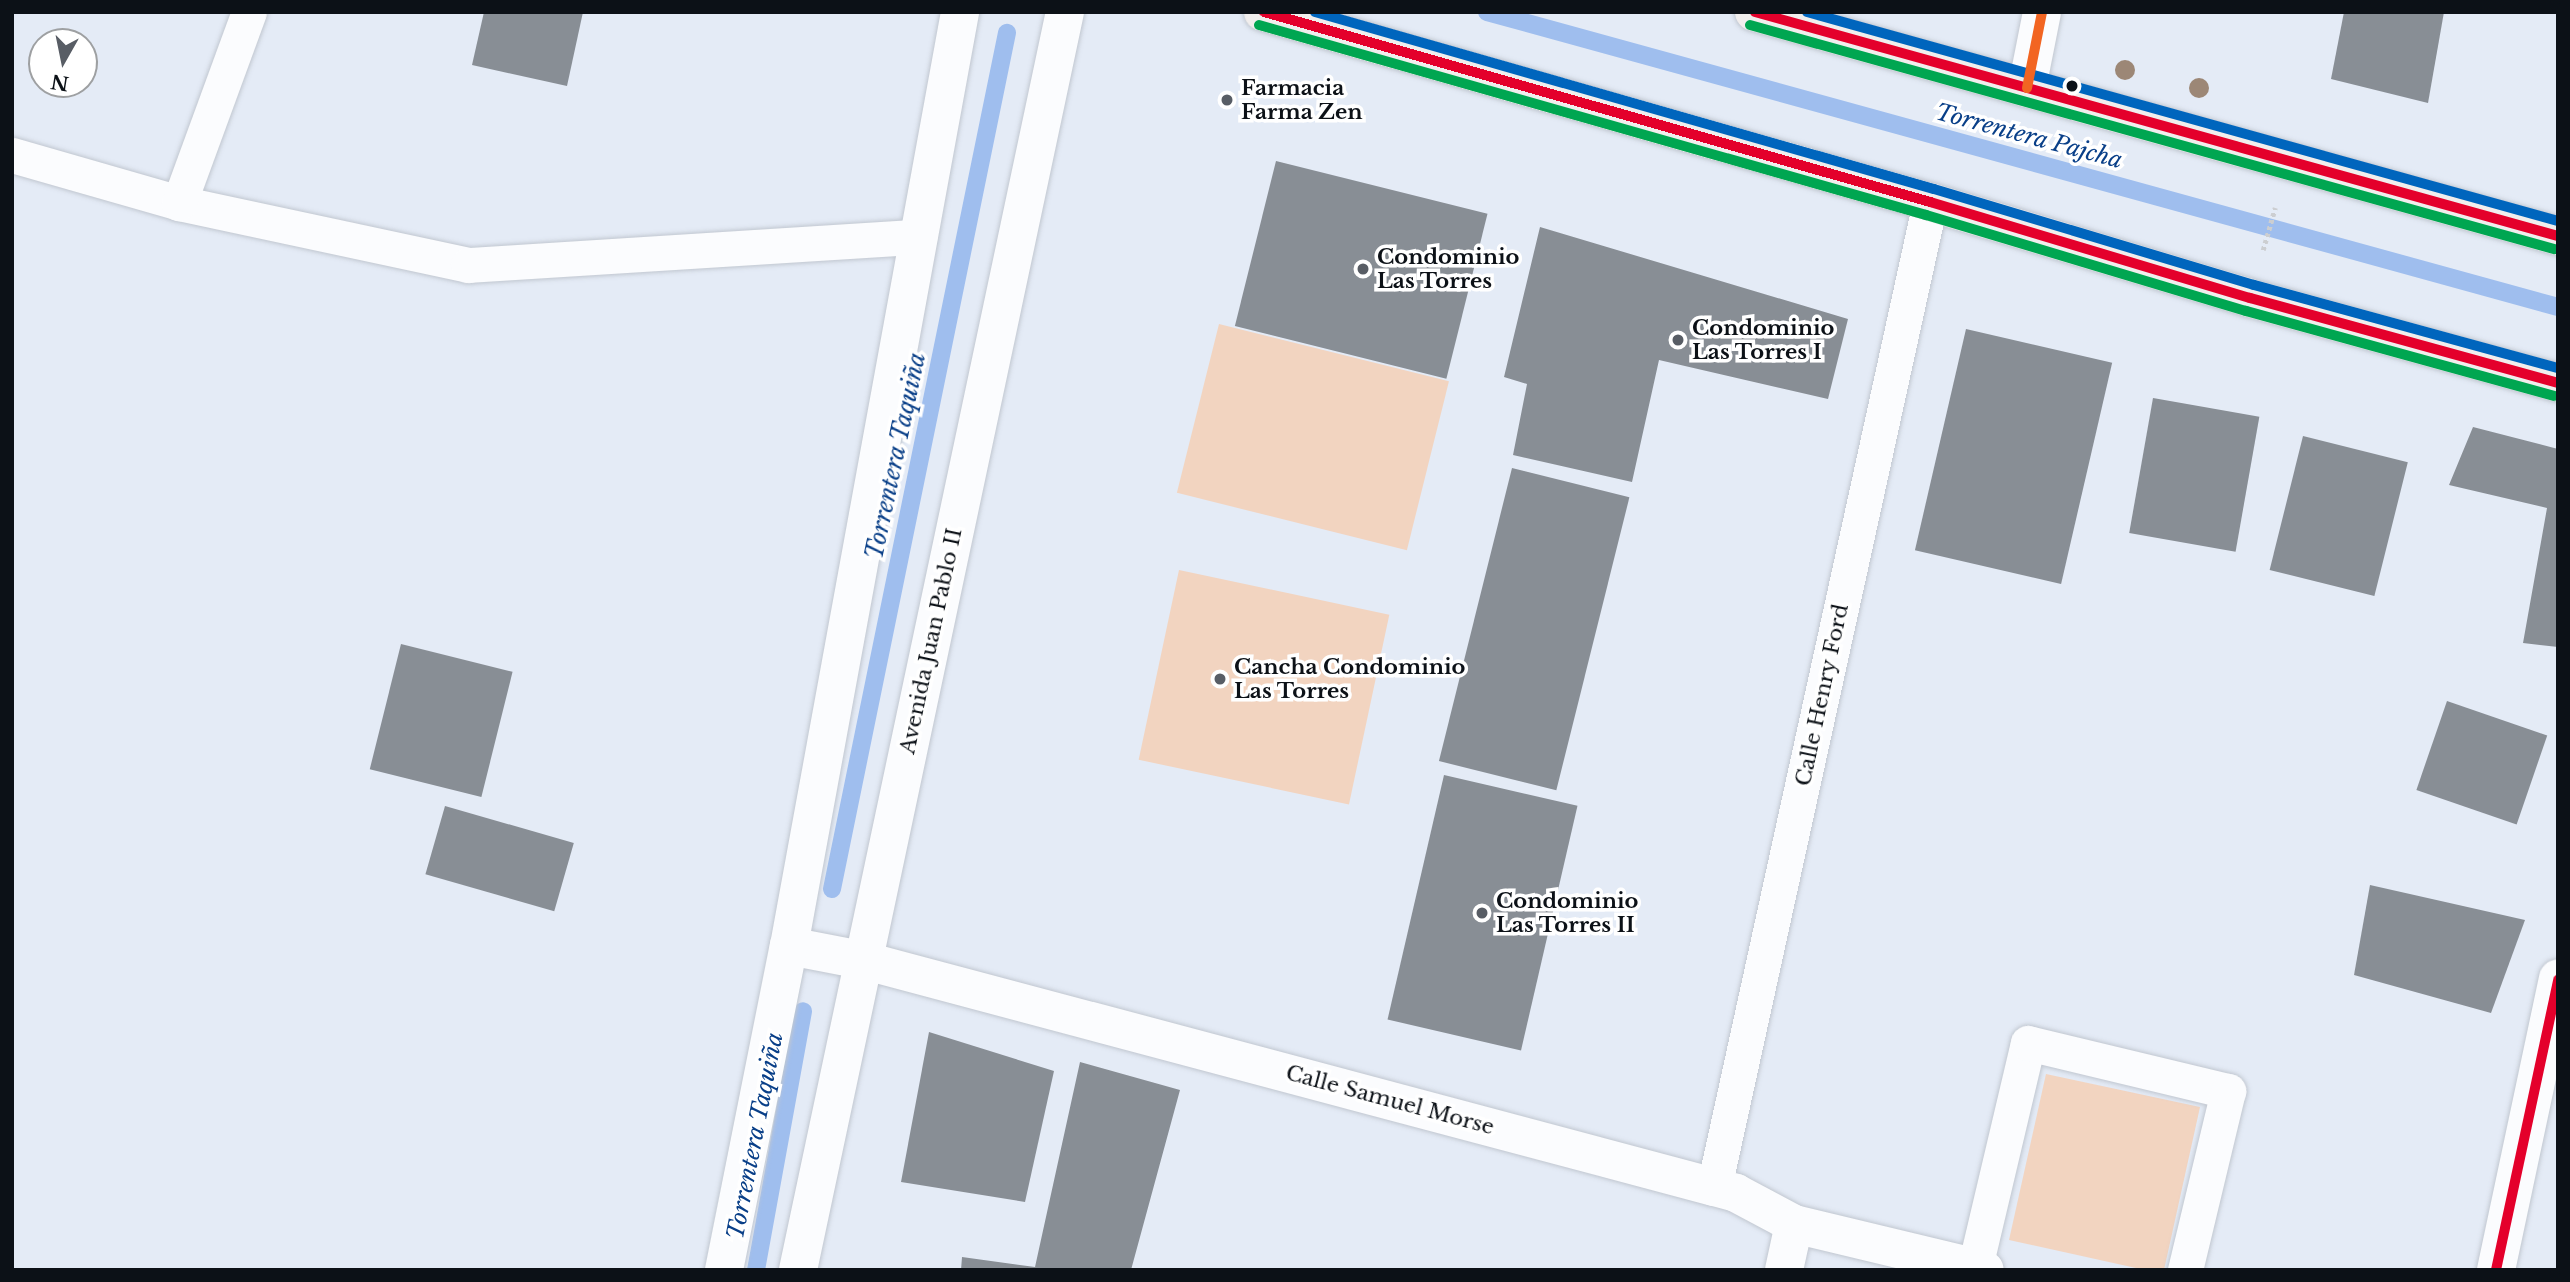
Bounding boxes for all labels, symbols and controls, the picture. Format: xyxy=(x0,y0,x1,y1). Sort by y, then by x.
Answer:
north arrow xyxy=(28,28,98,98)
text: N xyxy=(49,70,71,95)
place label: Farmacia Farma Zen xyxy=(1241,75,1363,125)
unlabelled marker xyxy=(2065,79,2079,93)
marker: Farmacia Farma Zen xyxy=(1219,92,1235,108)
water label: Torrentera Pajcha xyxy=(1932,98,2126,174)
place label: Condominio Las Torres xyxy=(1377,244,1519,294)
marker: Condominio Las Torres xyxy=(1355,261,1371,277)
place label: Condominio Las Torres I xyxy=(1692,315,1834,365)
marker: Condominio Las Torres I xyxy=(1670,332,1686,348)
water label: Torrentera Taquiña xyxy=(860,349,932,563)
street label: Avenida Juan Pablo II xyxy=(895,526,967,756)
street label: Calle Henry Ford xyxy=(1790,601,1854,789)
place label: Cancha Condominio Las Torres xyxy=(1234,654,1465,704)
marker: Cancha Condominio Las Torres xyxy=(1212,671,1228,687)
place label: Condominio Las Torres II xyxy=(1496,888,1638,938)
marker: Condominio Las Torres II xyxy=(1474,905,1490,921)
water label: Torrentera Taquiña xyxy=(721,1029,789,1243)
street label: Calle Samuel Morse xyxy=(1283,1060,1497,1140)

